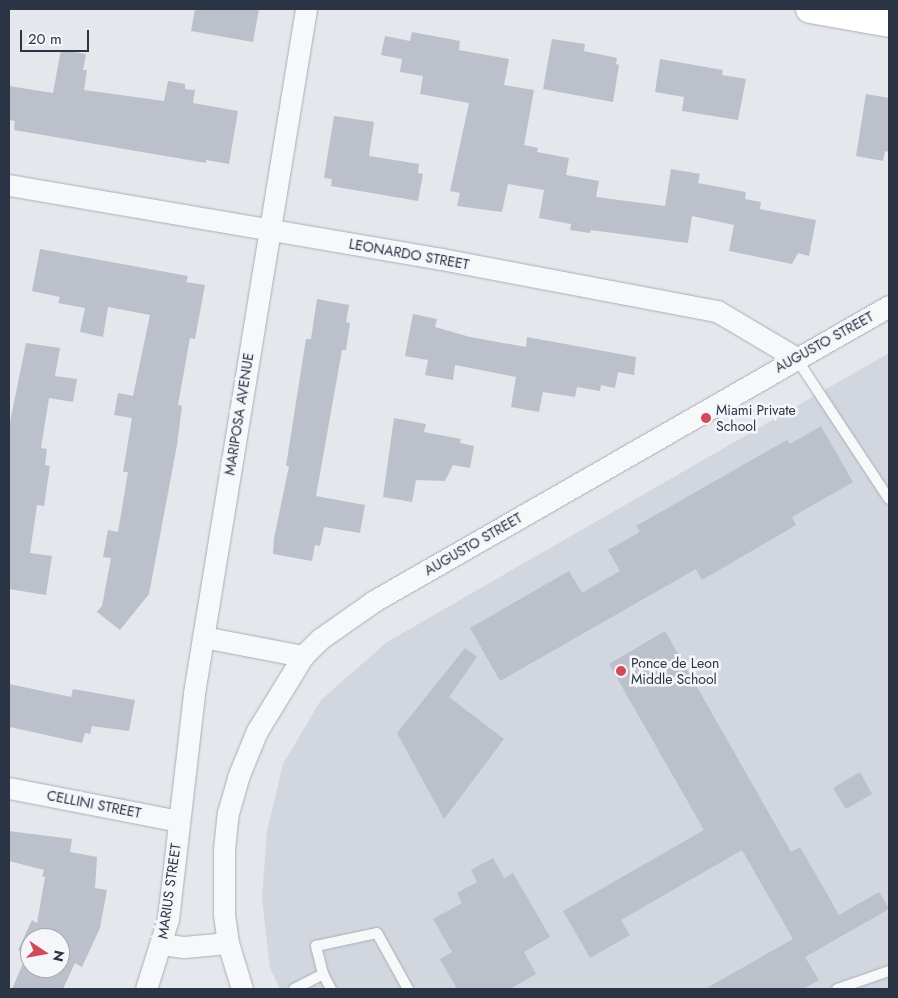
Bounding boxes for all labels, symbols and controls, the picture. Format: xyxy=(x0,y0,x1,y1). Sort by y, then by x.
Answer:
scale bar xyxy=(22,20,91,52)
text: 20 m xyxy=(28,28,62,50)
street label: LEONARDO STREET xyxy=(348,235,470,273)
street label: AUGUSTO STREET xyxy=(772,308,876,376)
street label: MARIPOSA AVENUE xyxy=(221,352,257,476)
place label: Miami Private School xyxy=(716,402,796,434)
marker: Miami Private School xyxy=(700,412,712,424)
street label: AUGUSTO STREET xyxy=(421,509,525,579)
place label: Ponce de Leon Middle School xyxy=(631,655,719,688)
marker: Ponce de Leon Middle School xyxy=(615,665,627,677)
street label: CELLINI STREET xyxy=(45,787,143,821)
street label: MARIUS STREET xyxy=(154,842,184,940)
north arrow xyxy=(20,928,70,978)
text: N xyxy=(48,948,70,963)

